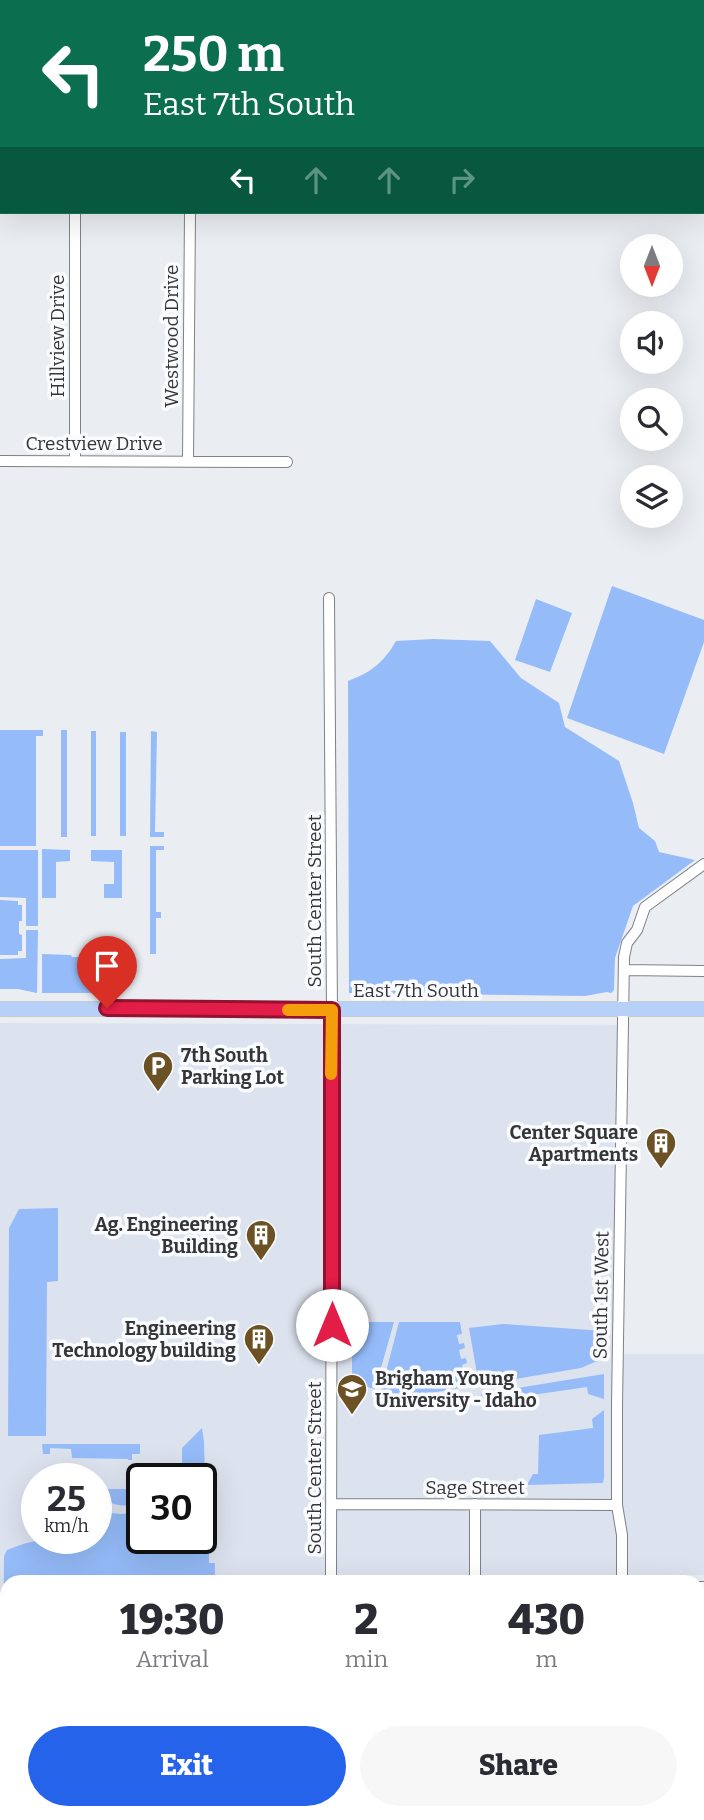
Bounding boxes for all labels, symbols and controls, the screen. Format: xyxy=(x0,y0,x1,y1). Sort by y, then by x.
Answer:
text: 250 m xyxy=(143,25,284,84)
icon: left xyxy=(28,28,119,119)
text: East 7th South xyxy=(143,85,355,123)
icon: left xyxy=(224,161,262,199)
icon: ahead xyxy=(297,161,335,199)
icon: ahead xyxy=(370,161,408,199)
icon: right xyxy=(443,161,481,199)
north arrow xyxy=(620,234,682,298)
map controls xyxy=(620,234,683,528)
street label: Westwood Drive xyxy=(160,265,183,407)
street label: Hillview Drive xyxy=(46,275,69,397)
button: sound xyxy=(620,311,683,374)
button: search xyxy=(620,388,683,451)
street label: Crestview Drive xyxy=(25,432,163,455)
button: layers xyxy=(620,465,683,528)
street label: South Center Street xyxy=(303,814,326,988)
pin xyxy=(77,936,137,1008)
icon: arrive xyxy=(88,947,126,985)
street label: East 7th South xyxy=(353,979,479,1002)
place label: 7th South Parking Lot xyxy=(181,1044,285,1089)
parking icon: 7th South Parking Lot xyxy=(141,1049,175,1093)
place label: Center Square Apartments xyxy=(510,1121,638,1166)
building icon: Center Square Apartments xyxy=(644,1126,678,1170)
place label: Ag. Engineering Building xyxy=(95,1213,238,1258)
building icon: Ag. Engineering Building xyxy=(244,1218,278,1262)
street label: South 1st West xyxy=(588,1231,614,1359)
position arrow xyxy=(295,1288,369,1362)
place label: Engineering Technology building xyxy=(52,1317,236,1362)
building icon: Engineering Technology building xyxy=(242,1322,276,1366)
place label: Brigham Young University - Idaho xyxy=(375,1367,537,1412)
school or university icon: Brigham Young University - Idaho xyxy=(335,1372,369,1416)
street label: South Center Street xyxy=(303,1381,326,1555)
speed limit sign: 30 xyxy=(126,1463,217,1554)
street label: Sage Street xyxy=(425,1476,525,1499)
text: 25 xyxy=(47,1478,86,1520)
text: km/h xyxy=(44,1515,89,1537)
text: 19:30 xyxy=(120,1595,225,1645)
text: 2 xyxy=(354,1595,378,1645)
text: 430 xyxy=(508,1595,585,1645)
text: Arrival xyxy=(136,1645,209,1673)
text: min xyxy=(345,1645,388,1673)
text: m xyxy=(536,1645,557,1673)
button: Exit xyxy=(28,1726,346,1806)
button: Share xyxy=(360,1726,677,1806)

